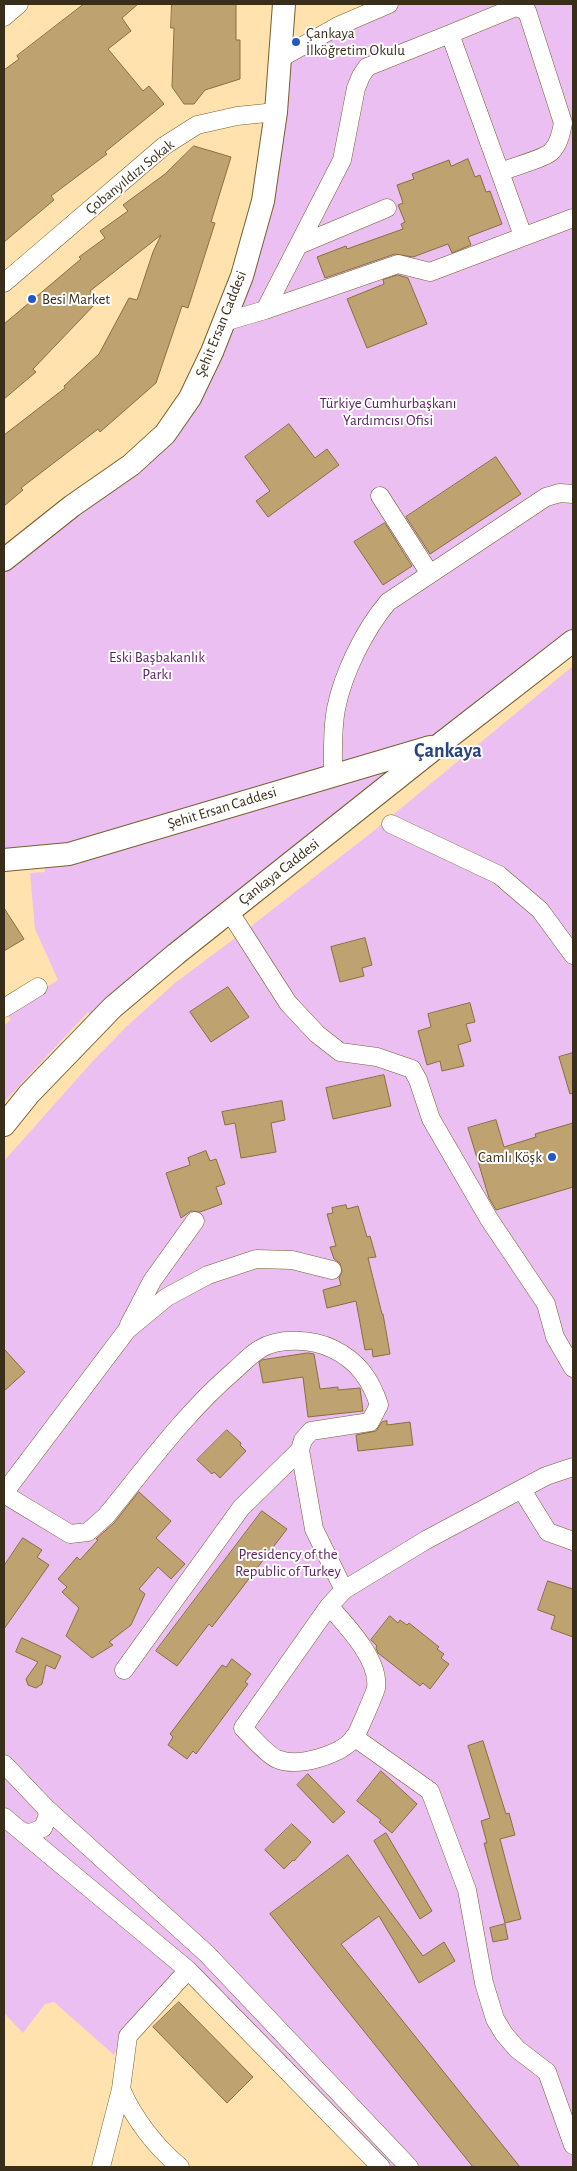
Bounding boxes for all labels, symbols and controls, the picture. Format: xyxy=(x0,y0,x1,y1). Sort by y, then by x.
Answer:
place label: Çankaya İlköğretim Okulu xyxy=(306,24,405,59)
marker: Çankaya İlköğretim Okulu xyxy=(290,36,302,48)
street label: Çobanyıldızı Sokak xyxy=(82,136,178,218)
street label: Şehit Ersan Caddesi xyxy=(191,268,251,380)
place label: Besi Market xyxy=(42,290,110,308)
marker: Besi Market xyxy=(26,293,38,305)
park label: Türkiye Cumhurbaşkanı Yardımcısı Ofisi xyxy=(320,394,456,429)
park label: Eski Başbakanlık Parkı xyxy=(109,648,205,683)
district label: Çankaya xyxy=(414,739,482,763)
street label: Şehit Ersan Caddesi xyxy=(165,783,279,833)
street label: Çankaya Caddesi xyxy=(235,835,323,909)
place label: Camlı Köşk xyxy=(478,1148,542,1166)
marker: Camlı Köşk xyxy=(546,1151,558,1163)
park label: Presidency of the Republic of Turkey xyxy=(235,1545,341,1580)

